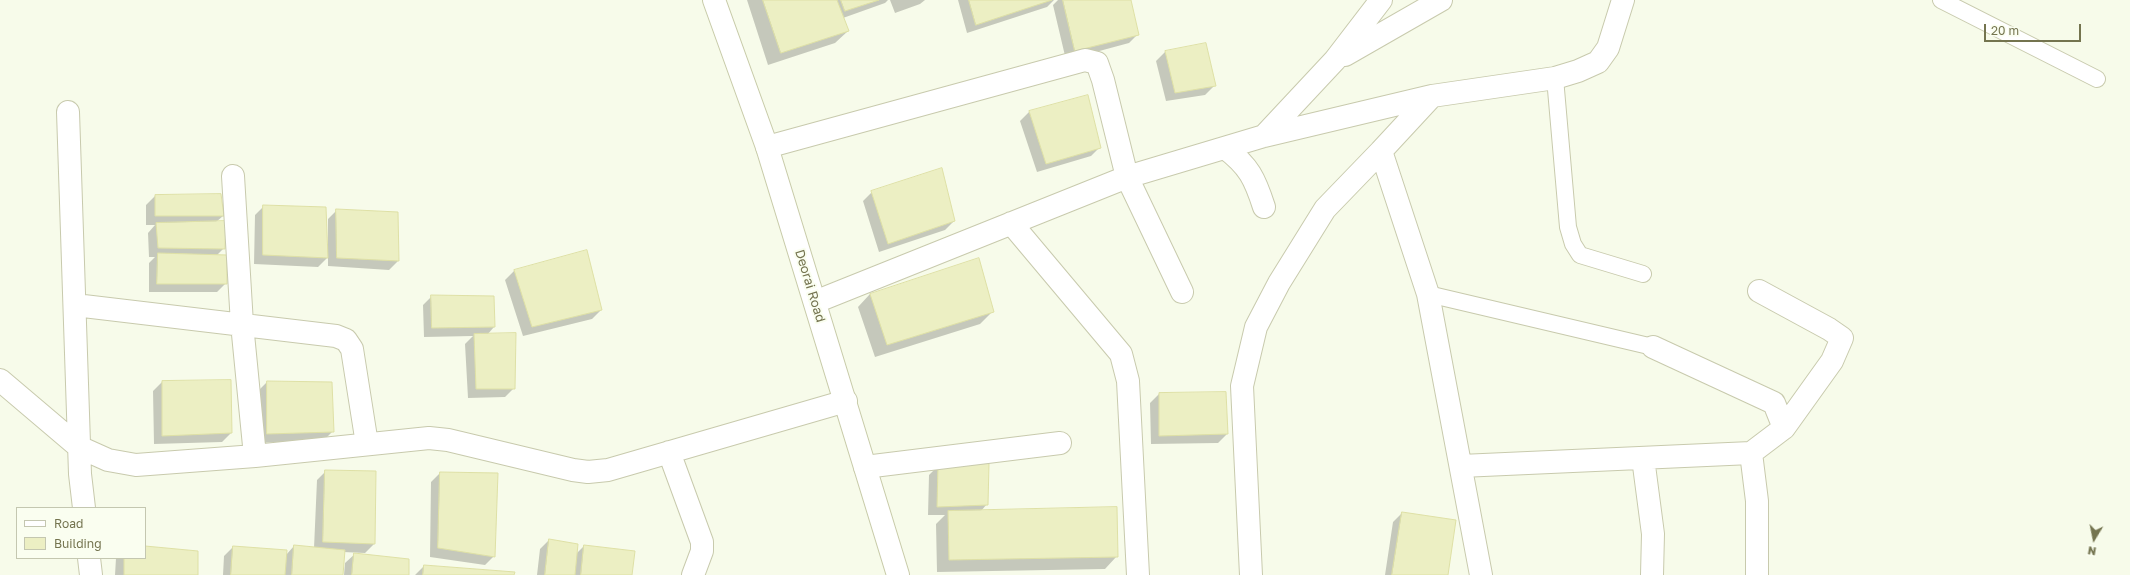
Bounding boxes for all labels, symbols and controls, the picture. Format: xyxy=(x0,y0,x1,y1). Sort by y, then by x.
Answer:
scale bar xyxy=(1986,16,2083,42)
text: 20 m xyxy=(1991,23,2019,38)
street label: Deorai Road xyxy=(792,248,828,324)
legend xyxy=(16,507,146,559)
text: Road xyxy=(54,516,83,531)
north arrow xyxy=(2074,519,2114,559)
text: Building xyxy=(54,536,102,551)
text: N xyxy=(2087,544,2097,558)

